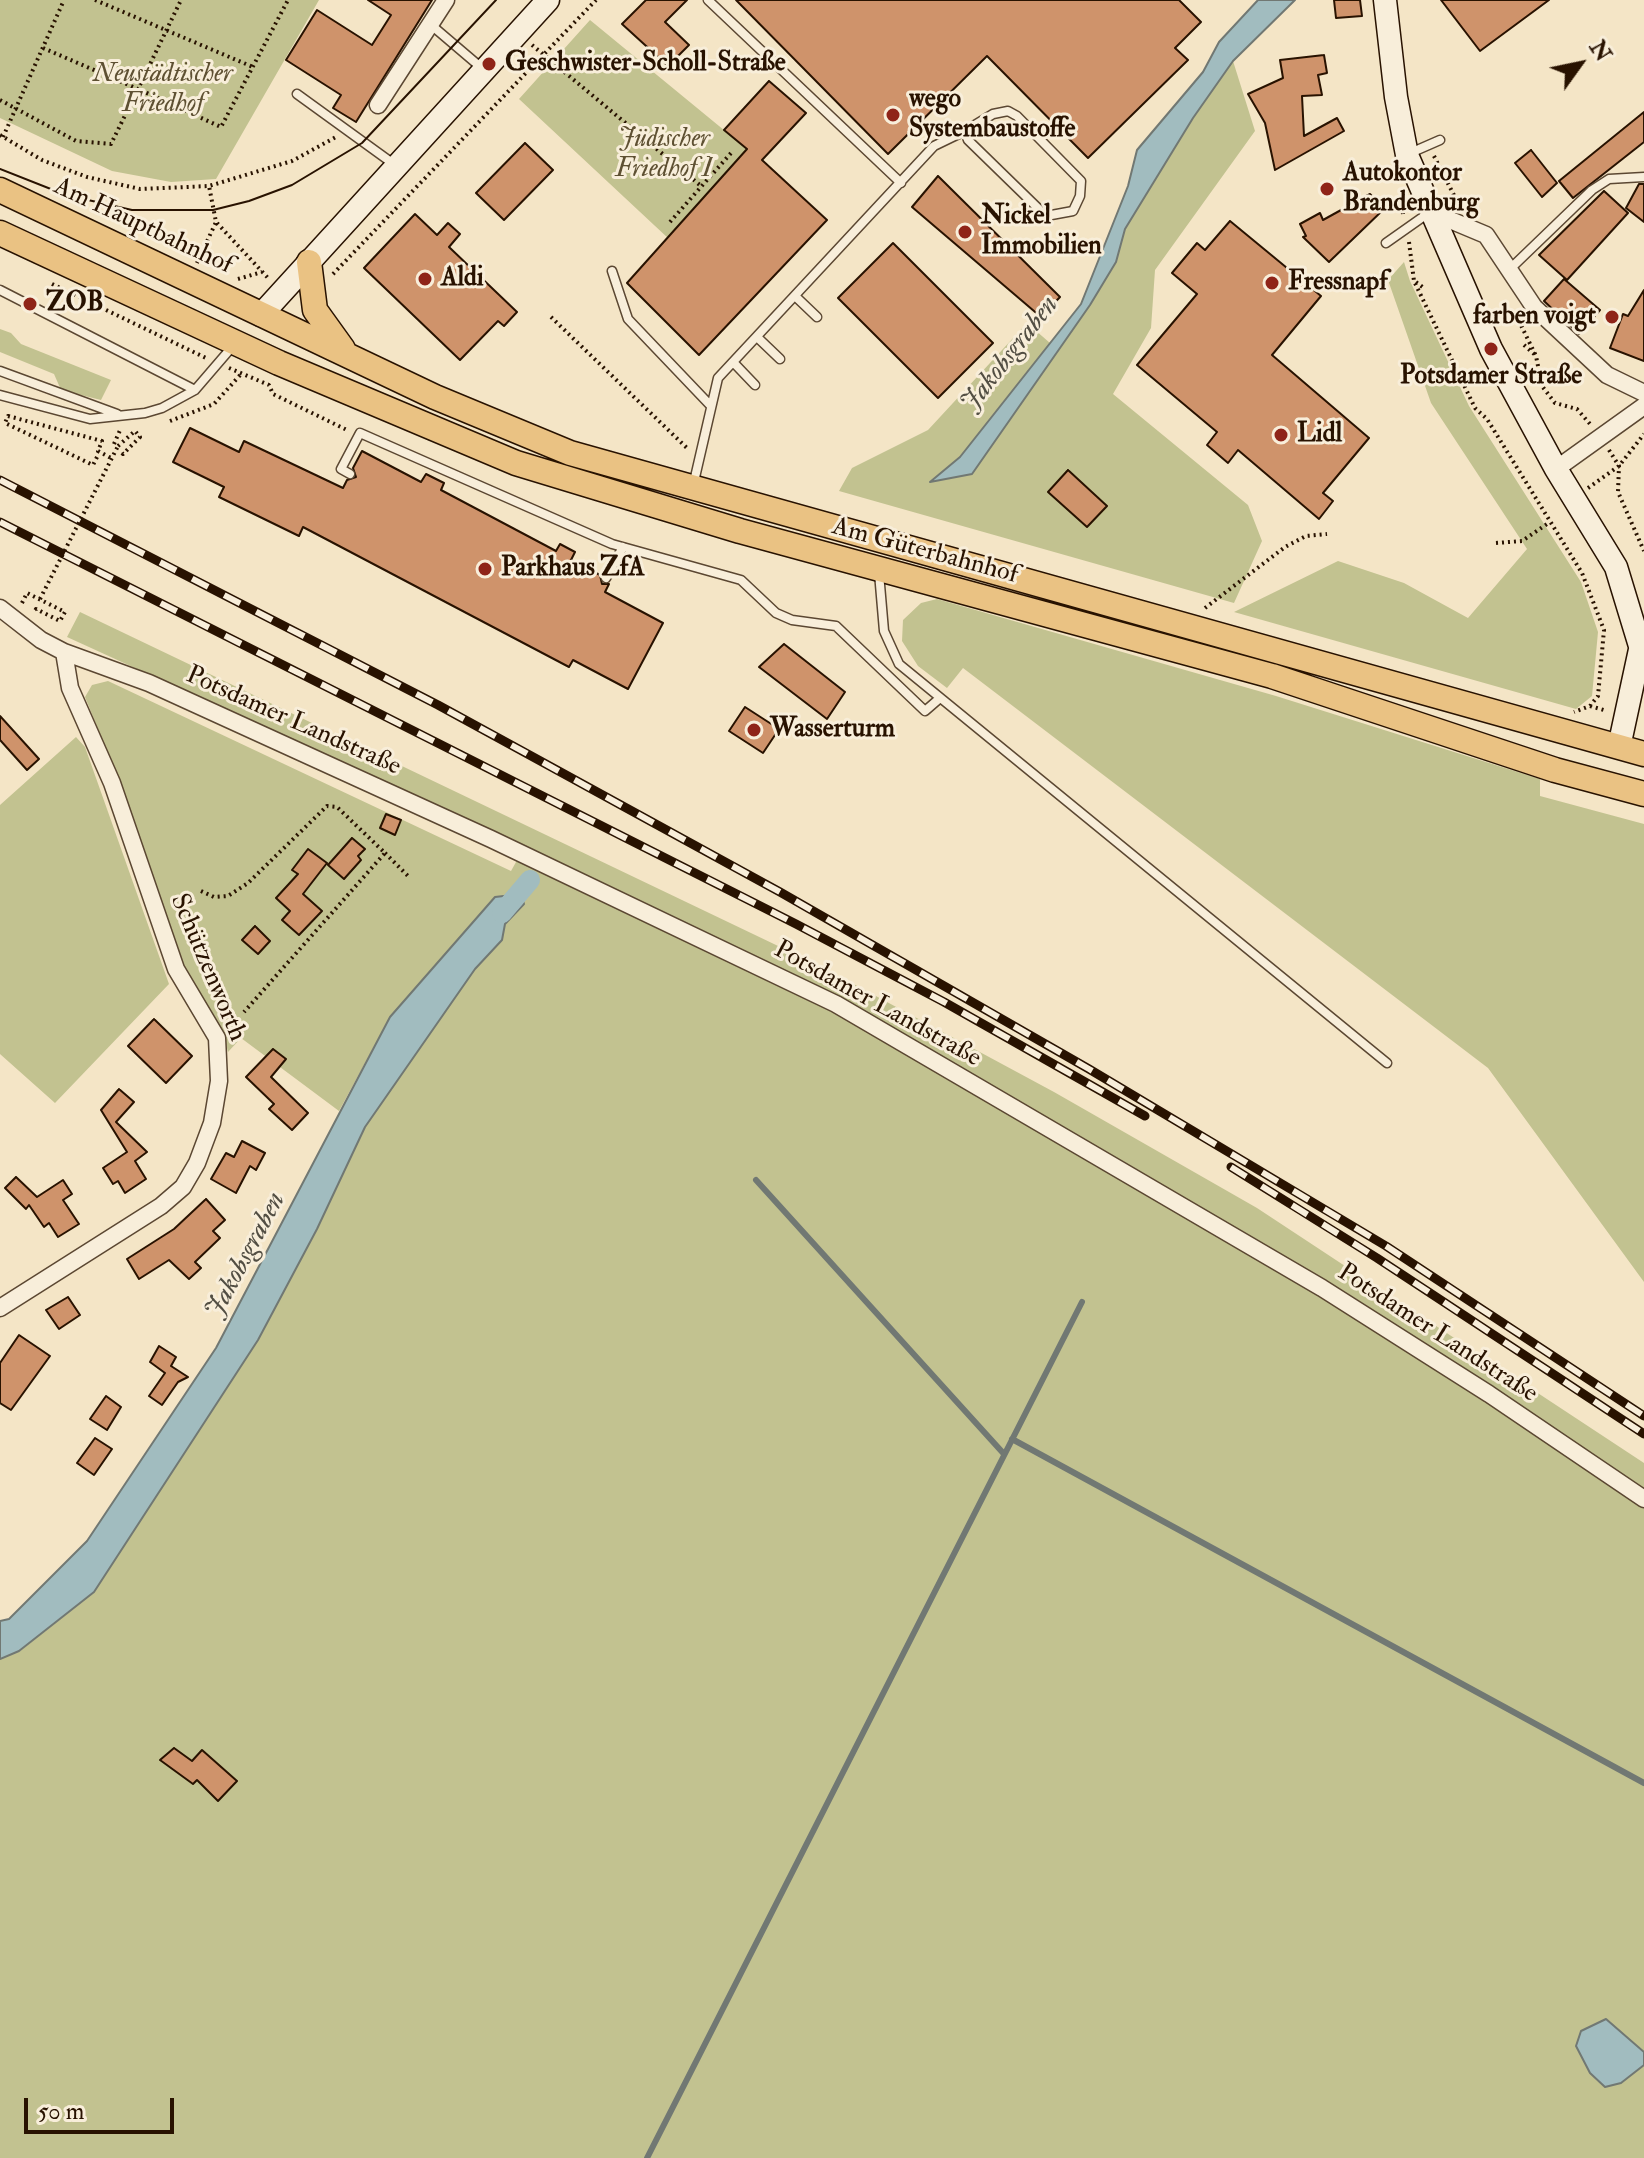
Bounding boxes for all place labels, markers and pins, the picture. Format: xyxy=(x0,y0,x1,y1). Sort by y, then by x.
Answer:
place label: Geschwister-Scholl-Straße xyxy=(505,48,786,80)
marker: Geschwister-Scholl-Straße xyxy=(480,55,498,73)
place label: wego Systembaustoffe xyxy=(909,84,1075,146)
marker: wego Systembaustoffe xyxy=(884,106,902,124)
place label: Autokontor Brandenburg xyxy=(1343,158,1479,220)
marker: Autokontor Brandenburg xyxy=(1318,180,1336,198)
place label: Nickel Immobilien xyxy=(981,201,1102,262)
marker: Nickel Immobilien xyxy=(956,223,974,241)
place label: Aldi xyxy=(441,263,484,295)
place label: Fressnapf xyxy=(1288,267,1388,299)
marker: Aldi xyxy=(416,270,434,288)
marker: Fressnapf xyxy=(1263,274,1281,292)
place label: ZOB xyxy=(46,288,103,320)
marker: ZOB xyxy=(21,295,39,313)
place label: farben voigt xyxy=(1473,301,1596,333)
marker: farben voigt xyxy=(1603,308,1621,326)
marker: Potsdamer Straße xyxy=(1482,340,1500,358)
place label: Potsdamer Straße xyxy=(1400,361,1582,393)
place label: Lidl xyxy=(1297,419,1342,451)
marker: Lidl xyxy=(1272,426,1290,444)
place label: Parkhaus ZfA xyxy=(501,553,645,585)
marker: Parkhaus ZfA xyxy=(476,560,494,578)
place label: Wasserturm xyxy=(770,714,895,746)
marker: Wasserturm xyxy=(745,721,763,739)

